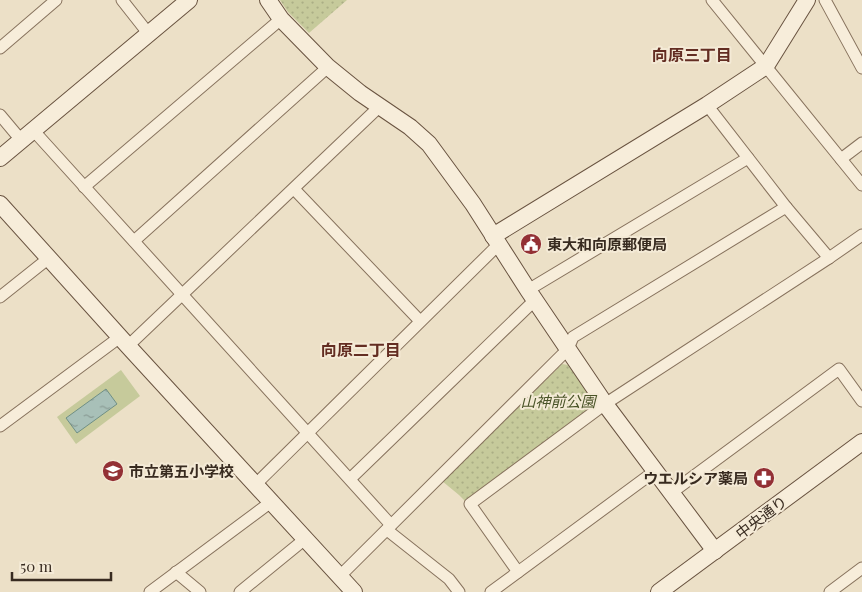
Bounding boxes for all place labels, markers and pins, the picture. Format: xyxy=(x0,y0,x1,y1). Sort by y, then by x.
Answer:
public building icon: 東大和向原郵便局 xyxy=(519,232,543,256)
place label: 東大和向原郵便局 xyxy=(547,234,667,254)
school or university icon: 市立第五小学校 xyxy=(101,459,125,483)
place label: 市立第五小学校 xyxy=(129,461,234,481)
pharmacy icon: ウエルシア薬局 xyxy=(752,466,776,490)
place label: ウエルシア薬局 xyxy=(643,468,748,488)

